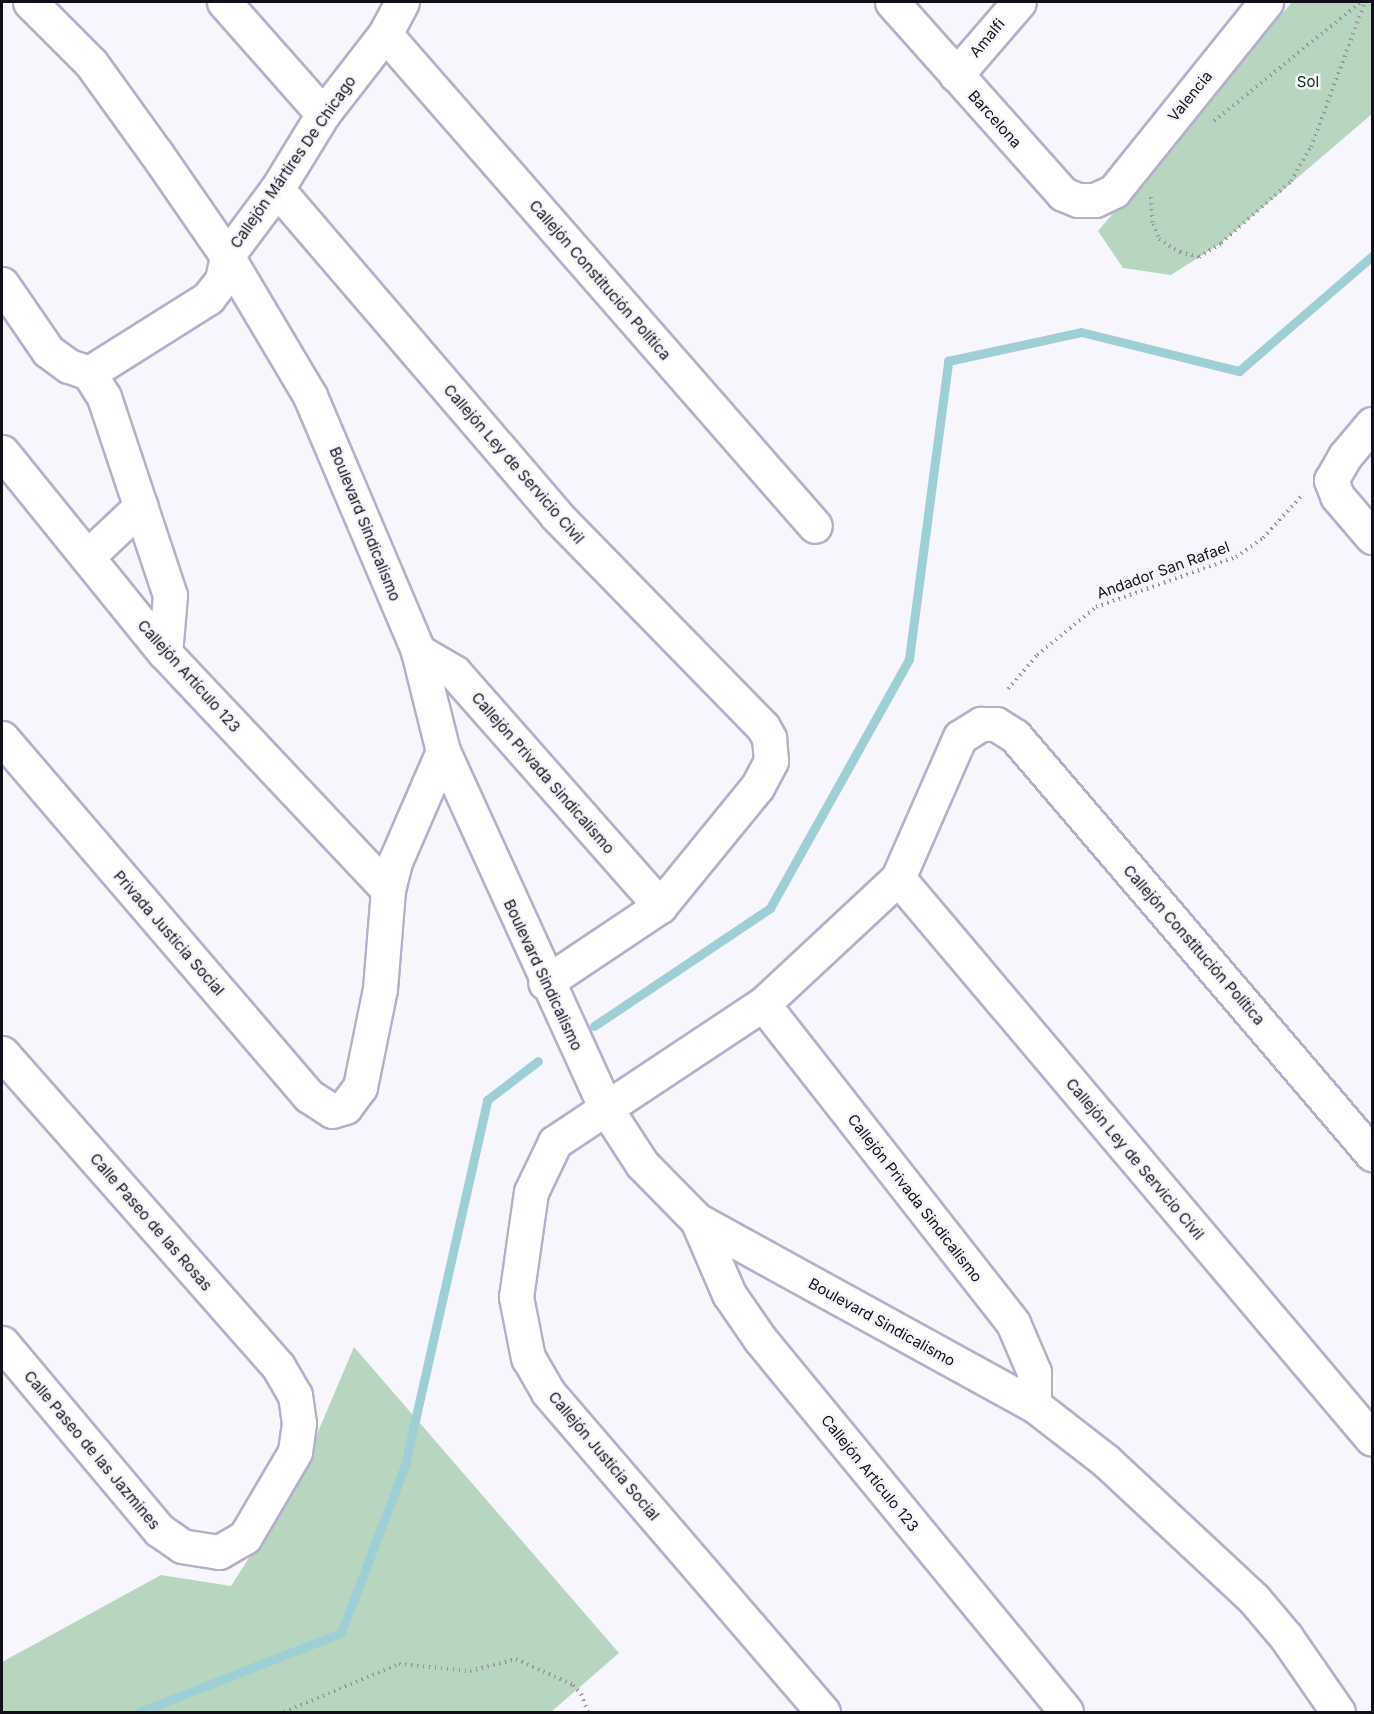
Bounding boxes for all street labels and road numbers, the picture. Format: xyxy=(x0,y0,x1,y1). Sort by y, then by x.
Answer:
street label: Amalfi xyxy=(966,15,1008,61)
street label: Valencia xyxy=(1164,67,1216,125)
street label: Callejón Mártires De Chicago xyxy=(226,72,360,252)
street label: Barcelona xyxy=(965,87,1025,151)
street label: Callejón Constitución Política xyxy=(526,196,674,364)
street label: Callejón Ley de Servicio Civil xyxy=(440,381,588,547)
street label: Boulevard Sindicalismo xyxy=(326,444,404,604)
street label: Andador San Rafael xyxy=(1094,538,1232,602)
street label: Callejón Artículo 123 xyxy=(134,616,244,736)
street label: Callejón Privada Sindicalismo xyxy=(468,689,618,857)
street label: Callejón Constitución Política xyxy=(1120,861,1268,1029)
street label: Privada Justicia Social xyxy=(110,867,228,999)
street label: Boulevard Sindicalismo xyxy=(500,897,586,1053)
street label: Callejón Ley de Servicio Civil xyxy=(1062,1075,1208,1243)
street label: Callejón Privada Sindicalismo xyxy=(844,1110,986,1286)
street label: Calle Paseo de las Rosas xyxy=(86,1149,216,1295)
street label: Boulevard Sindicalismo xyxy=(806,1274,958,1370)
street label: Calle Paseo de las Jazmines xyxy=(20,1367,164,1533)
street label: Callejón Justicia Social xyxy=(545,1388,663,1524)
street label: Callejón Artículo 123 xyxy=(817,1411,923,1535)

